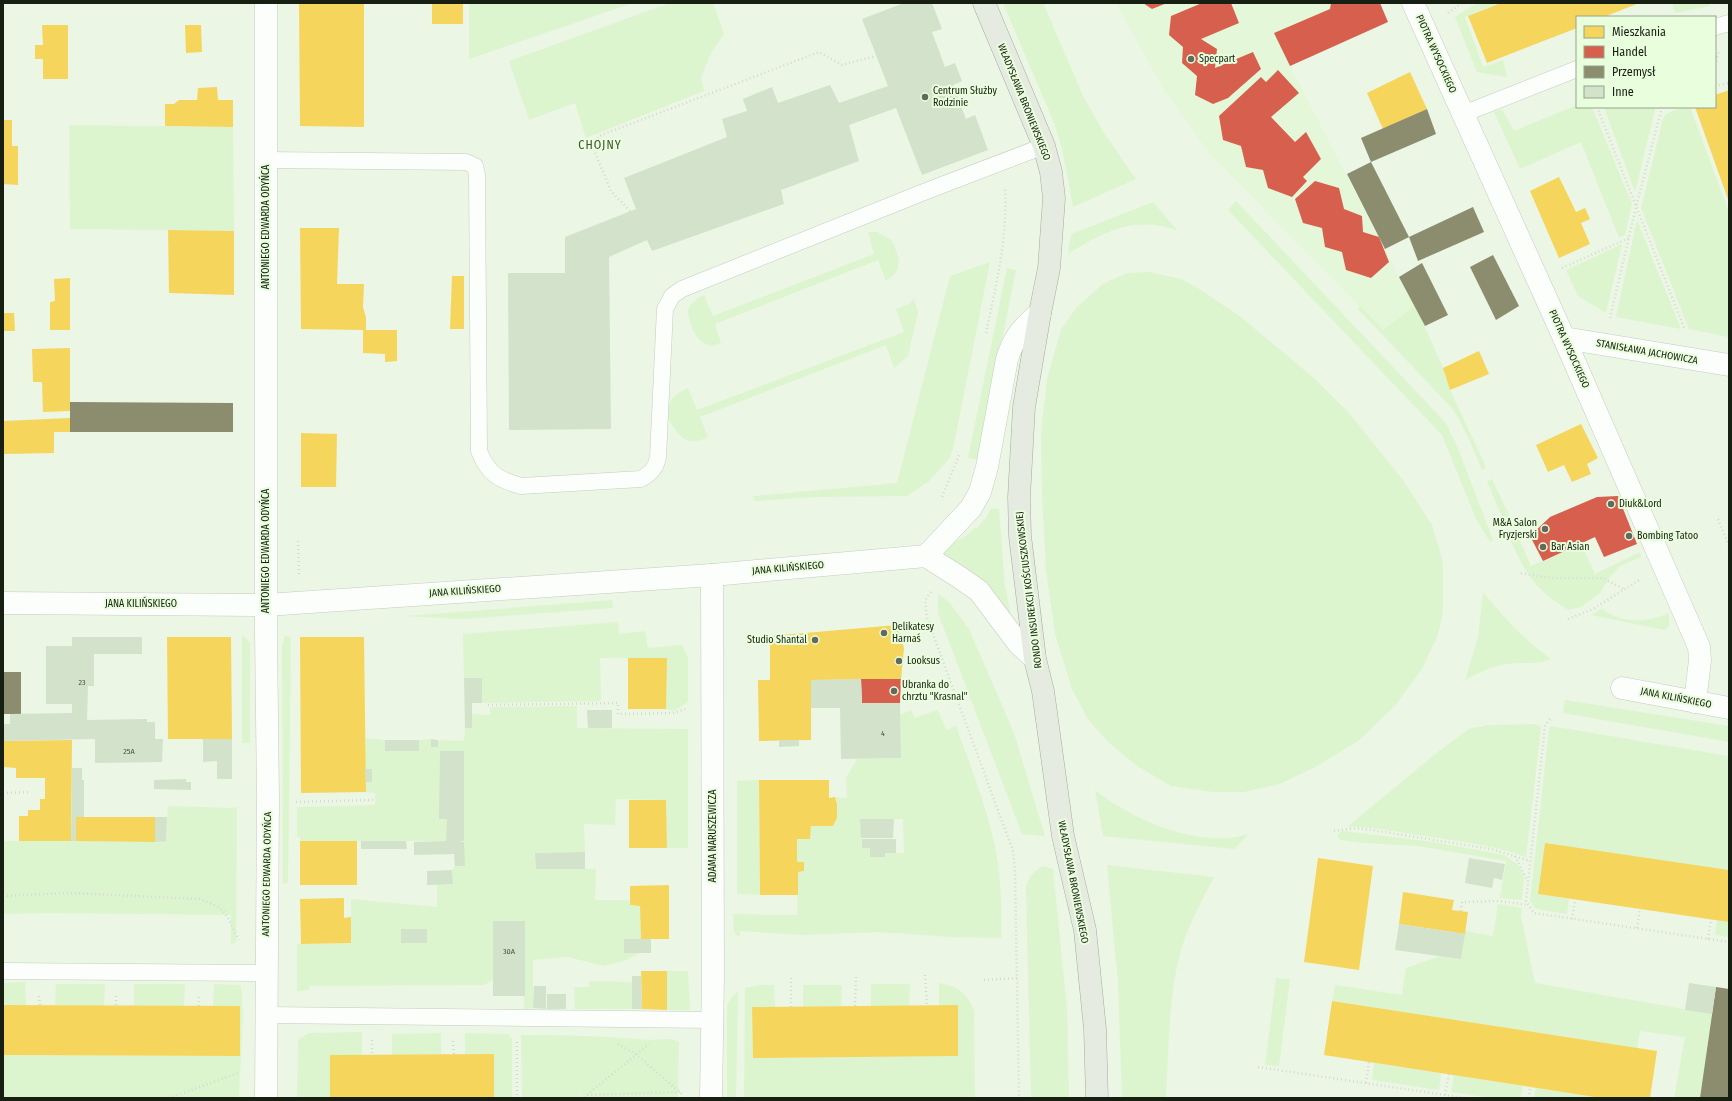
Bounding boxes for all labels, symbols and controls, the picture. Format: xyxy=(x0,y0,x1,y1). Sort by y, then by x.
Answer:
street label: PIOTRA WYSOCKIEGO xyxy=(1413,13,1459,95)
legend xyxy=(1576,16,1716,108)
text: Mieszkania xyxy=(1612,25,1666,39)
street label: WŁADYSŁAWA BRONIEWSKIEGO xyxy=(995,42,1053,162)
text: Handel xyxy=(1612,45,1647,59)
place label: Specpart xyxy=(1199,53,1236,65)
marker: Specpart xyxy=(1186,54,1196,64)
text: Przemysł xyxy=(1612,65,1656,79)
place label: Centrum Służby Rodzinie xyxy=(933,85,997,109)
text: Inne xyxy=(1612,85,1634,99)
marker: Centrum Służby Rodzinie xyxy=(920,92,930,102)
district label: CHOJNY xyxy=(578,138,622,152)
street label: ANTONIEGO EDWARDA ODYŃCA xyxy=(258,164,272,289)
street label: PIOTRA WYSOCKIEGO xyxy=(1546,308,1592,390)
street label: STANISŁAWA JACHOWICZA xyxy=(1595,337,1700,367)
street label: ANTONIEGO EDWARDA ODYŃCA xyxy=(258,488,272,613)
place label: Diuk&Lord xyxy=(1619,498,1662,510)
marker: Diuk&Lord xyxy=(1606,499,1616,509)
street label: RONDO INSUREKCJI KOŚCIUSZKOWSKIEJ xyxy=(1011,511,1045,669)
place label: M&A Salon Fryzjerski xyxy=(1493,517,1537,541)
marker: M&A Salon Fryzjerski xyxy=(1540,524,1550,534)
place label: Bombing Tatoo xyxy=(1637,530,1698,542)
marker: Bombing Tatoo xyxy=(1624,531,1634,541)
place label: Bar Asian xyxy=(1551,541,1589,553)
marker: Bar Asian xyxy=(1538,542,1548,552)
street label: JANA KILIŃSKIEGO xyxy=(751,557,824,577)
street label: JANA KILIŃSKIEGO xyxy=(428,581,501,600)
street label: JANA KILIŃSKIEGO xyxy=(105,596,177,610)
place label: Delikatesy Harnaś xyxy=(892,621,935,645)
marker: Delikatesy Harnaś xyxy=(879,628,889,638)
place label: Studio Shantal xyxy=(747,634,807,646)
marker: Studio Shantal xyxy=(810,635,820,645)
place label: Looksus xyxy=(907,655,940,667)
marker: Looksus xyxy=(894,656,904,666)
house number: 23 xyxy=(78,678,86,687)
place label: Ubranka do chrztu "Krasnal" xyxy=(902,679,968,703)
street label: JANA KILIŃSKIEGO xyxy=(1639,683,1713,711)
marker: Ubranka do chrztu "Krasnal" xyxy=(889,686,899,696)
house number: 4 xyxy=(881,729,885,738)
house number: 25A xyxy=(123,747,135,756)
street label: ADAMA NARUSZEWICZA xyxy=(707,789,719,882)
street label: ANTONIEGO EDWARDA ODYŃCA xyxy=(258,811,274,936)
street label: WŁADYSŁAWA BRONIEWSKIEGO xyxy=(1055,820,1091,944)
house number: 30A xyxy=(503,947,516,956)

